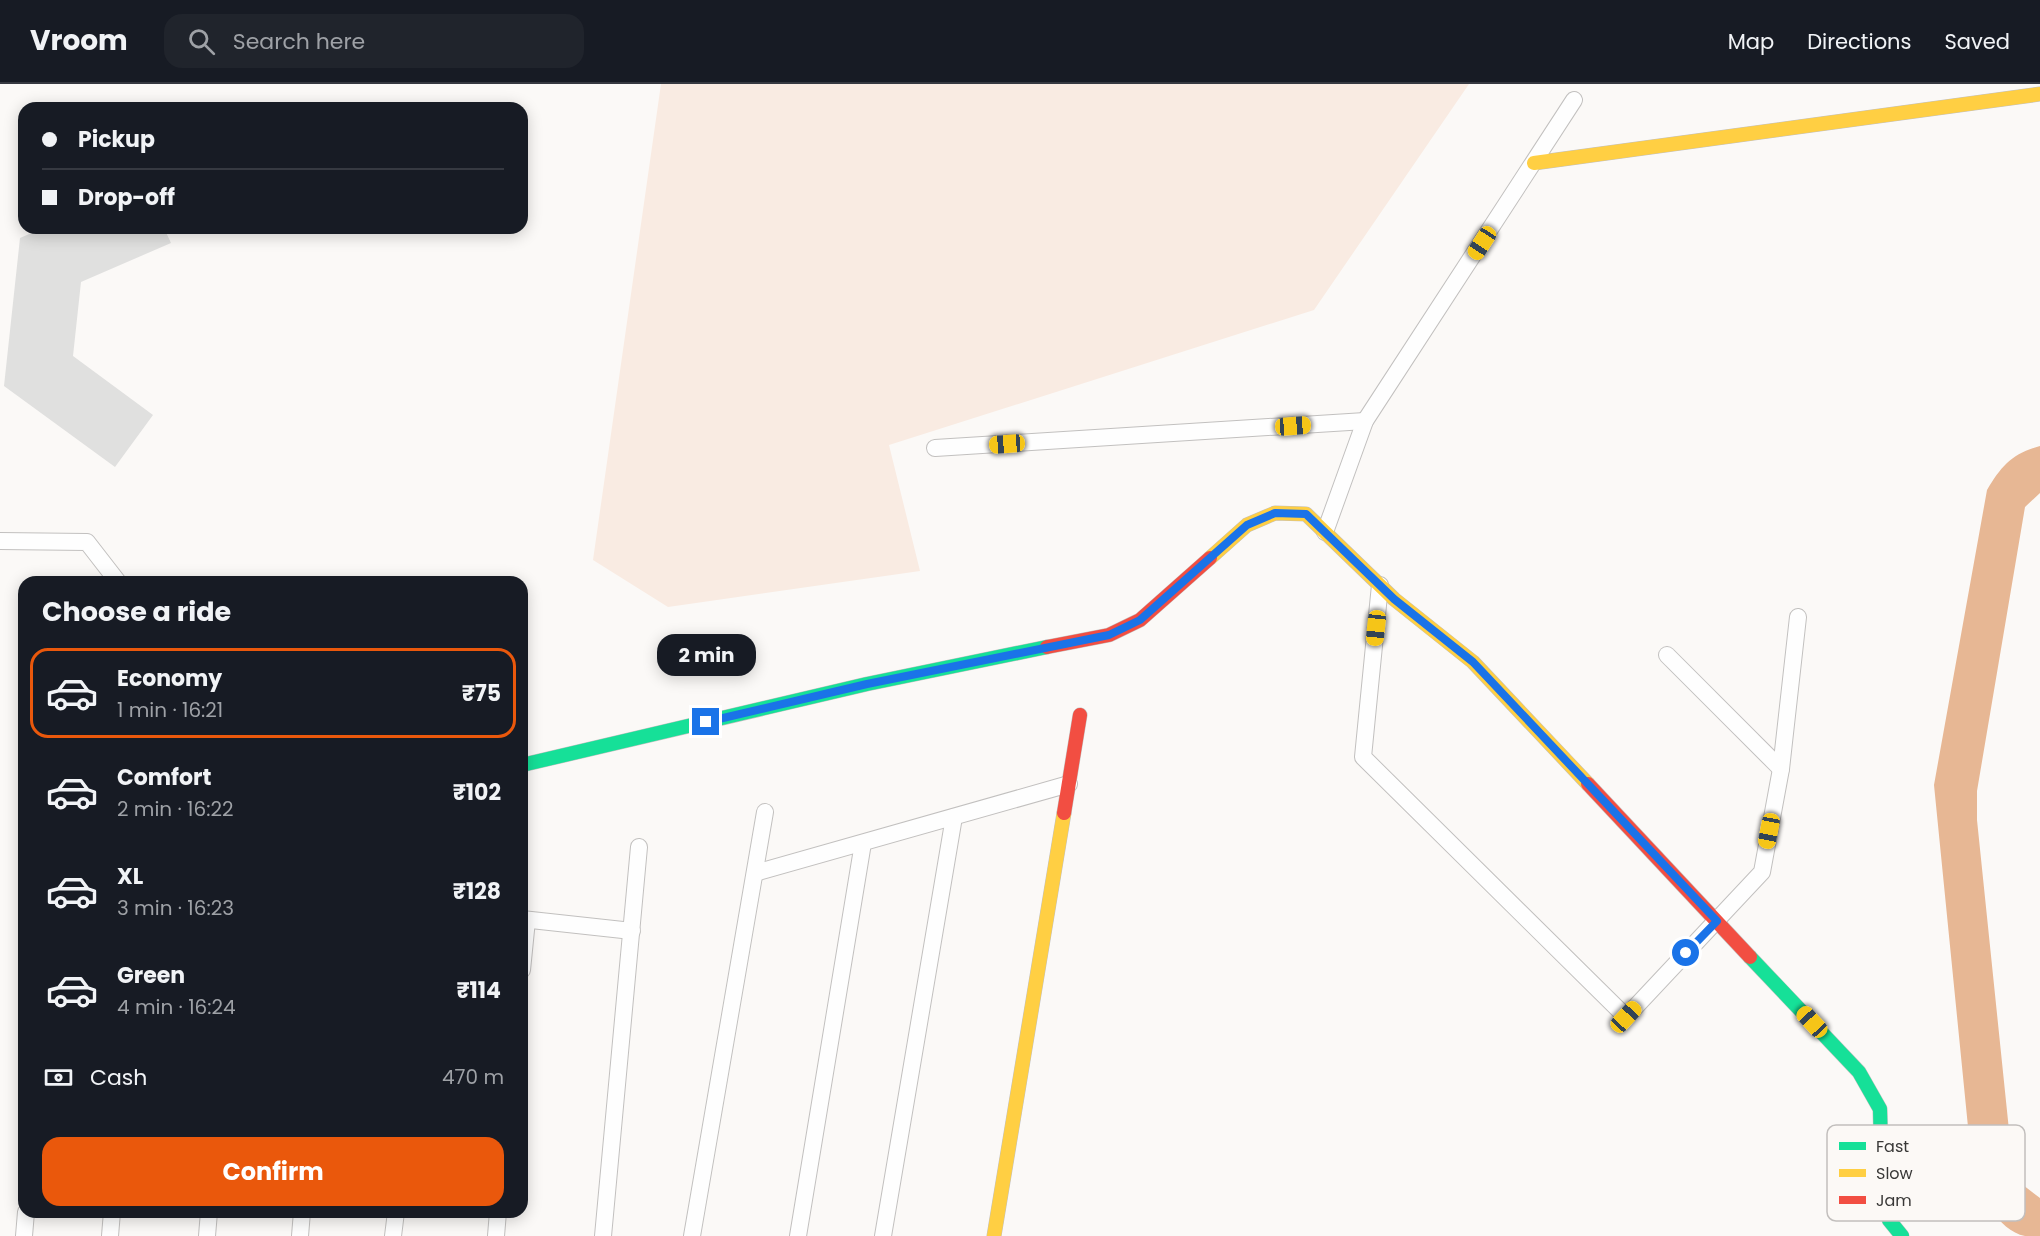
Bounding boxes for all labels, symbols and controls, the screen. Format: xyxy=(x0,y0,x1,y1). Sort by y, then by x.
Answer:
search box xyxy=(164,14,584,68)
text: Vroom xyxy=(30,21,128,60)
icon: search xyxy=(185,25,218,58)
text: Search here xyxy=(233,26,365,57)
text: Map xyxy=(1728,27,1774,56)
text: Directions xyxy=(1807,27,1911,56)
text: Saved xyxy=(1944,27,2010,56)
text: Pickup xyxy=(78,124,155,155)
text: Drop-off xyxy=(78,182,175,213)
car xyxy=(1465,223,1499,263)
car xyxy=(1274,416,1312,436)
car xyxy=(988,434,1026,454)
text: Choose a ride xyxy=(42,593,231,630)
car xyxy=(1365,609,1387,647)
callout: 2 min xyxy=(656,635,756,677)
text: 2 min xyxy=(678,641,735,669)
text: Economy xyxy=(117,663,222,694)
icon: car xyxy=(45,666,99,720)
text: ₹75 xyxy=(462,678,501,709)
text: 1 min · 16:21 xyxy=(117,696,223,724)
route end xyxy=(692,708,719,735)
text: Comfort xyxy=(117,762,211,793)
icon: car xyxy=(45,765,99,819)
text: ₹102 xyxy=(453,777,501,808)
text: 2 min · 16:22 xyxy=(117,795,233,823)
car xyxy=(1757,812,1781,850)
text: XL xyxy=(117,861,143,892)
icon: car xyxy=(45,864,99,918)
text: ₹128 xyxy=(453,876,501,907)
text: 3 min · 16:23 xyxy=(117,894,234,922)
route start xyxy=(1672,939,1699,966)
text: Green xyxy=(117,960,185,991)
icon: car xyxy=(45,963,99,1017)
text: ₹114 xyxy=(456,975,501,1006)
text: 4 min · 16:24 xyxy=(117,993,236,1021)
car xyxy=(1607,998,1645,1036)
car xyxy=(1793,1003,1831,1041)
icon: cash xyxy=(42,1061,75,1094)
text: Cash xyxy=(90,1062,147,1093)
text: 470 m xyxy=(442,1063,504,1091)
legend xyxy=(1827,1125,2025,1221)
text: Fast xyxy=(1876,1135,1909,1158)
button: Confirm xyxy=(42,1137,504,1206)
text: Slow xyxy=(1876,1162,1913,1185)
text: Jam xyxy=(1876,1189,1912,1212)

